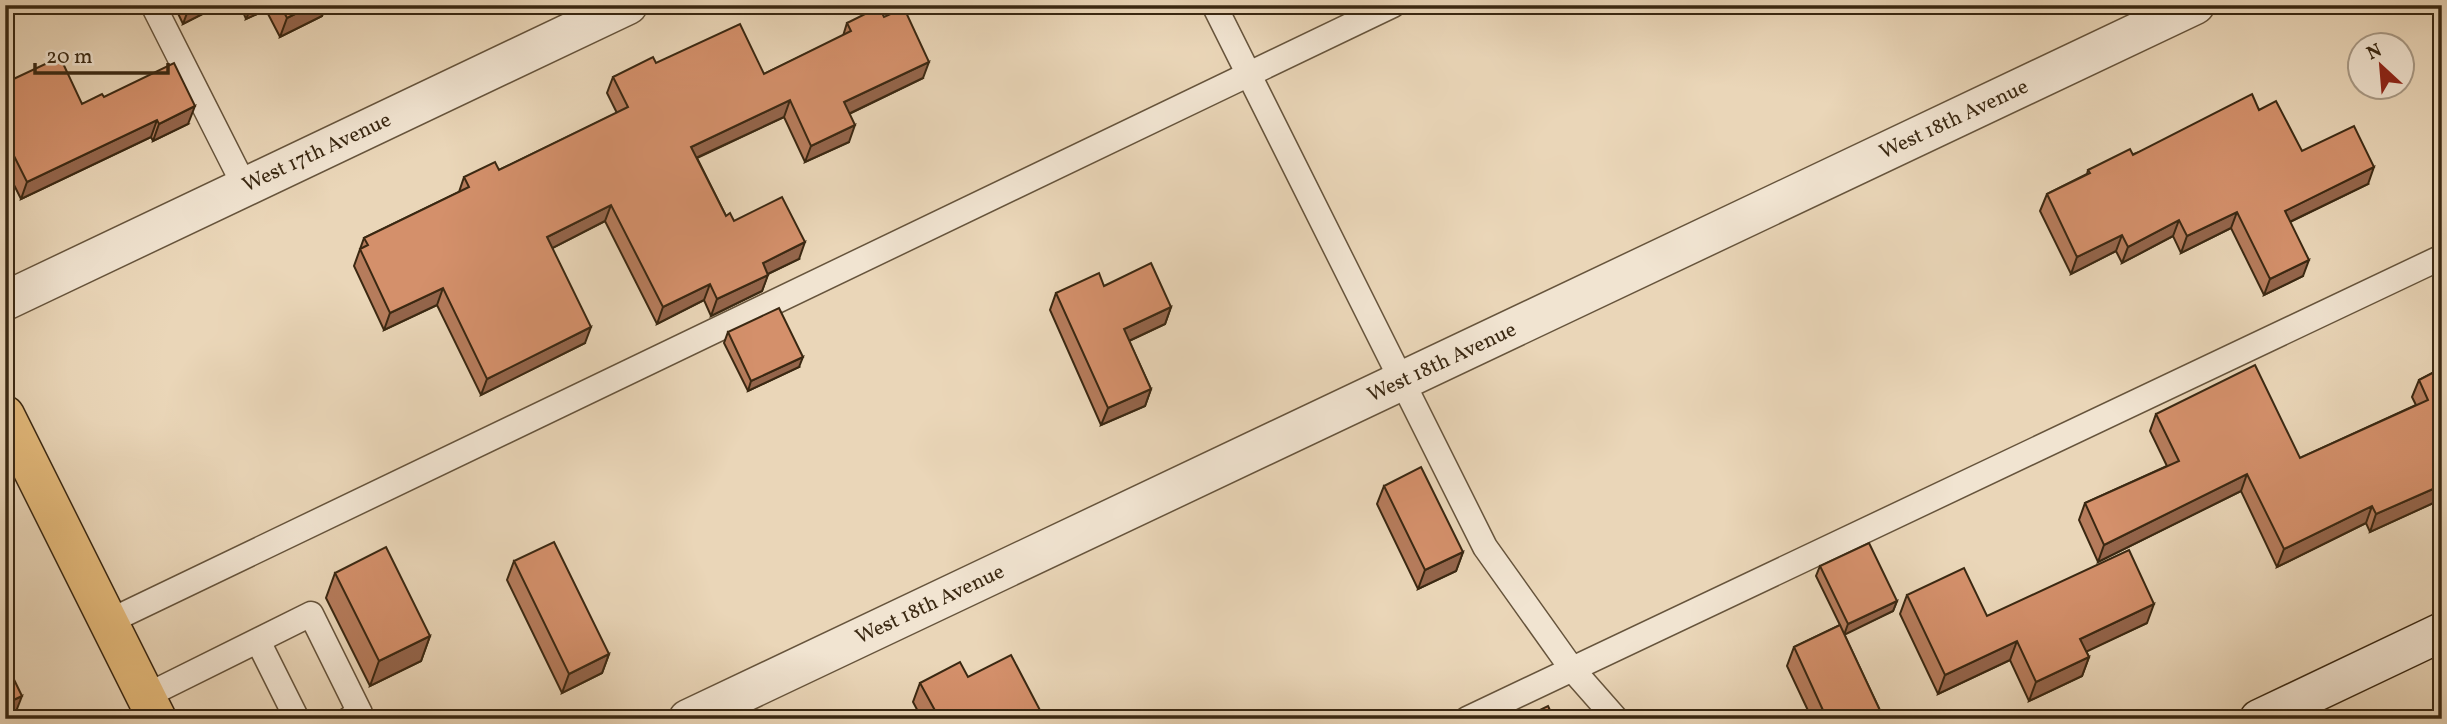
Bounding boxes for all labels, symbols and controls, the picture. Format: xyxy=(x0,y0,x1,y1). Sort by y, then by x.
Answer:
scale bar xyxy=(35,32,168,76)
north arrow xyxy=(2346,32,2416,102)
text: N xyxy=(2363,38,2387,67)
text: 20 m xyxy=(46,43,92,72)
street label: West 18th Avenue xyxy=(1875,73,2033,167)
street label: West 17th Avenue xyxy=(238,106,396,200)
street label: West 18th Avenue xyxy=(1363,316,1521,410)
street label: West 18th Avenue xyxy=(851,558,1009,652)

